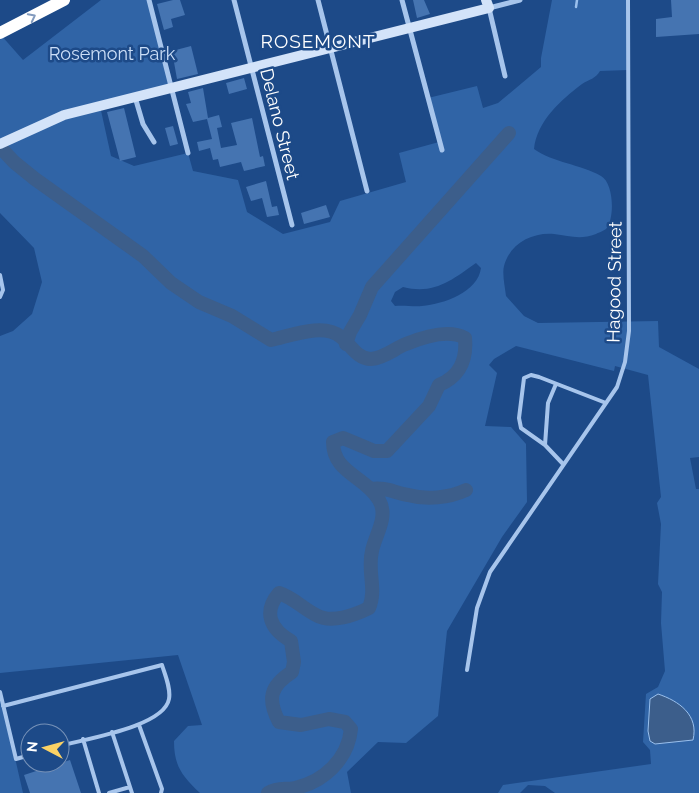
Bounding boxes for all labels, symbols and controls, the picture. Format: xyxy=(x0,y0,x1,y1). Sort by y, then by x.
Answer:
one-way arrow xyxy=(27,13,36,23)
district label: ROSEMONT xyxy=(261,30,375,52)
park label: Rosemont Park xyxy=(49,43,176,64)
street label: Delano Street xyxy=(256,66,304,182)
street label: Hagood Street xyxy=(602,221,626,343)
north arrow xyxy=(20,723,70,773)
text: N xyxy=(24,740,41,753)

